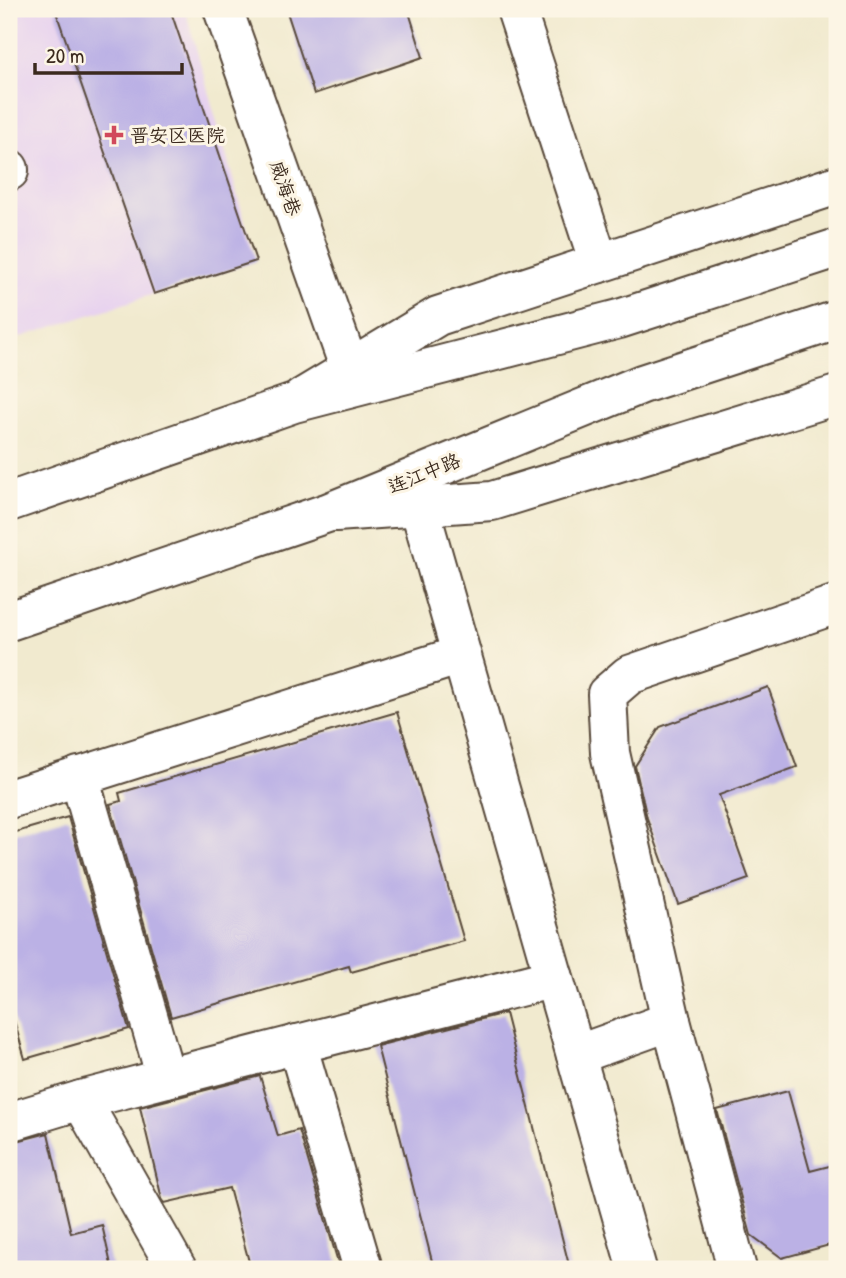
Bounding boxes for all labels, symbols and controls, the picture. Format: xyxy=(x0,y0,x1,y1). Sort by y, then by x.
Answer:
scale bar xyxy=(35,32,182,76)
text: 20 m xyxy=(46,41,84,70)
place label: 晋安区医院 xyxy=(130,122,225,148)
marker: 晋安区医院 xyxy=(104,125,124,145)
street label: 威海巷 xyxy=(264,157,308,219)
street label: 连江中路 xyxy=(384,447,464,499)

